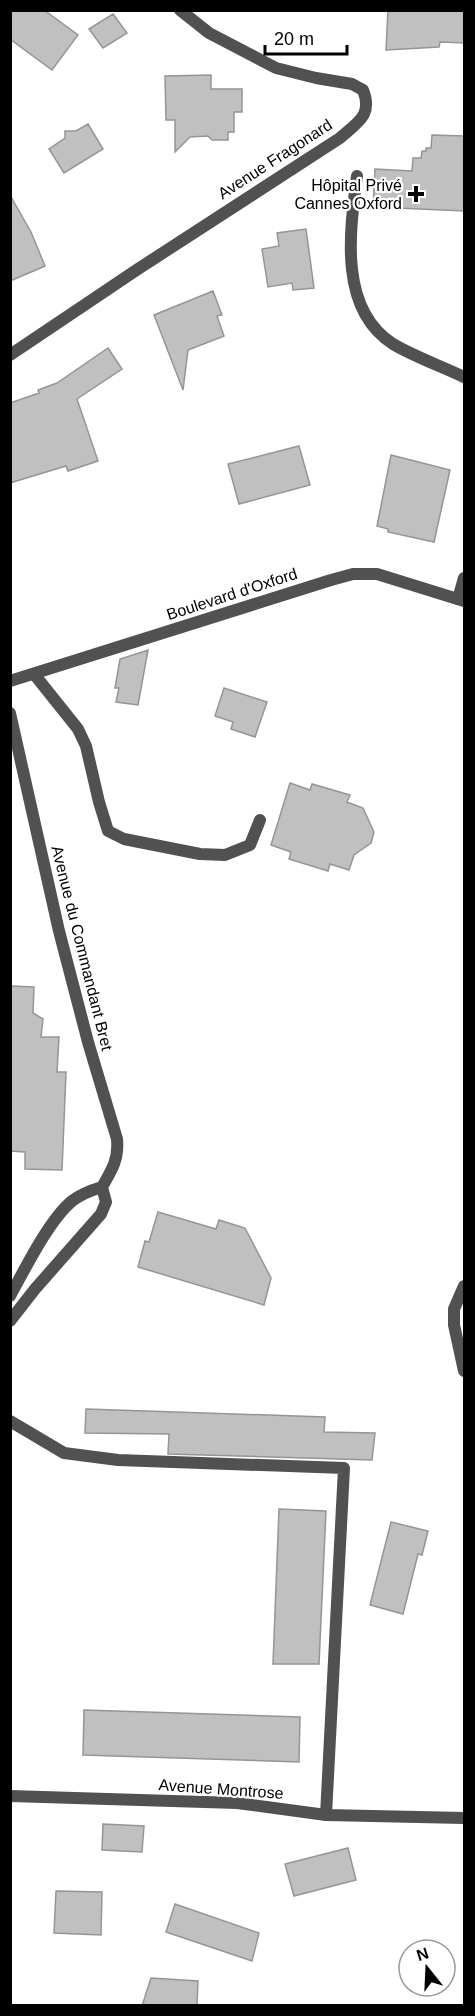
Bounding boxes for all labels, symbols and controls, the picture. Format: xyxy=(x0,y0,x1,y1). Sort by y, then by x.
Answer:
scale bar xyxy=(265,18,348,56)
text: 20 m xyxy=(274,29,314,49)
street label: Avenue Fragonard xyxy=(215,116,335,202)
place label: Hôpital Privé Cannes Oxford xyxy=(294,177,402,212)
marker: Hôpital Privé Cannes Oxford xyxy=(407,185,425,203)
street label: Boulevard d'Oxford xyxy=(164,565,300,623)
street label: Avenue du Commandant Bret xyxy=(48,844,116,1053)
street label: Avenue Montrose xyxy=(158,1776,284,1802)
north arrow xyxy=(397,1938,457,1998)
text: N xyxy=(414,1944,431,1964)

